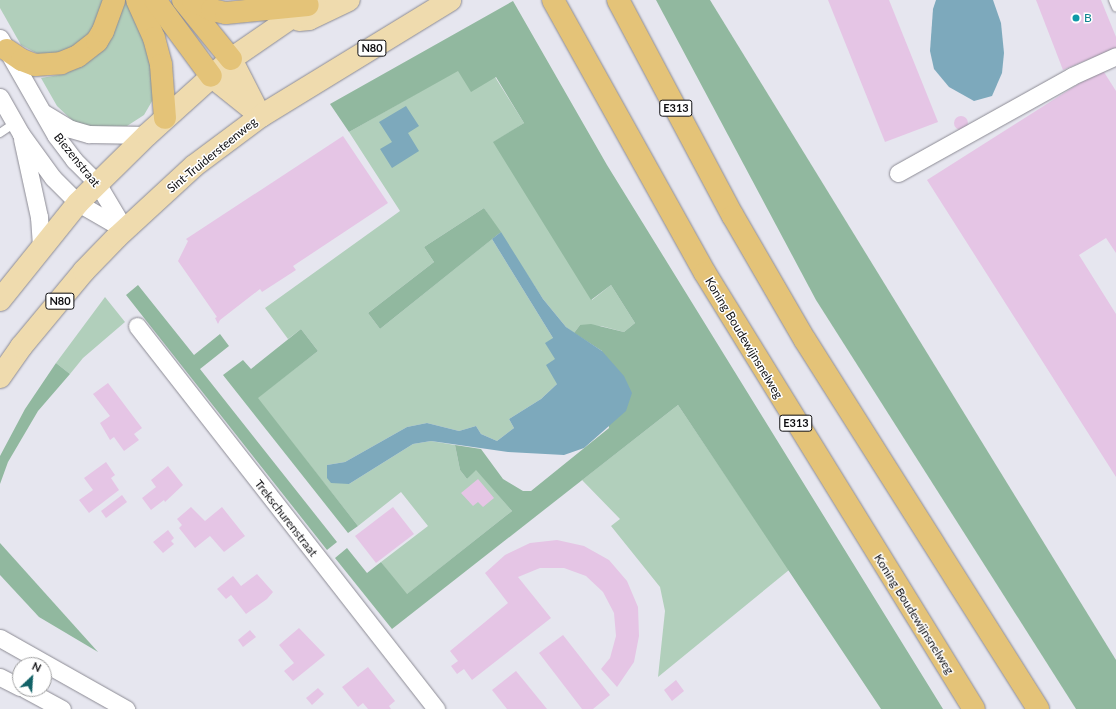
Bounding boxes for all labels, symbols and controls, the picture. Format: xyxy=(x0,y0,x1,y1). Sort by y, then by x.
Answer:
place label: B xyxy=(1084,11,1092,25)
marker: B xyxy=(1071,13,1081,23)
road number: N80 xyxy=(357,39,387,57)
road number: E313 xyxy=(659,99,693,117)
street label: Sint-Truidersteenweg xyxy=(164,114,260,196)
street label: Biezenstraat xyxy=(51,130,103,190)
street label: Koning Boudewijnsnelweg xyxy=(702,275,786,401)
road number: N80 xyxy=(45,292,75,310)
road number: E313 xyxy=(779,414,813,432)
street label: Trekschurenstraat xyxy=(251,477,321,559)
street label: Koning Boudewijnsnelweg xyxy=(871,551,957,677)
north arrow xyxy=(12,657,52,697)
text: N xyxy=(30,659,43,674)

